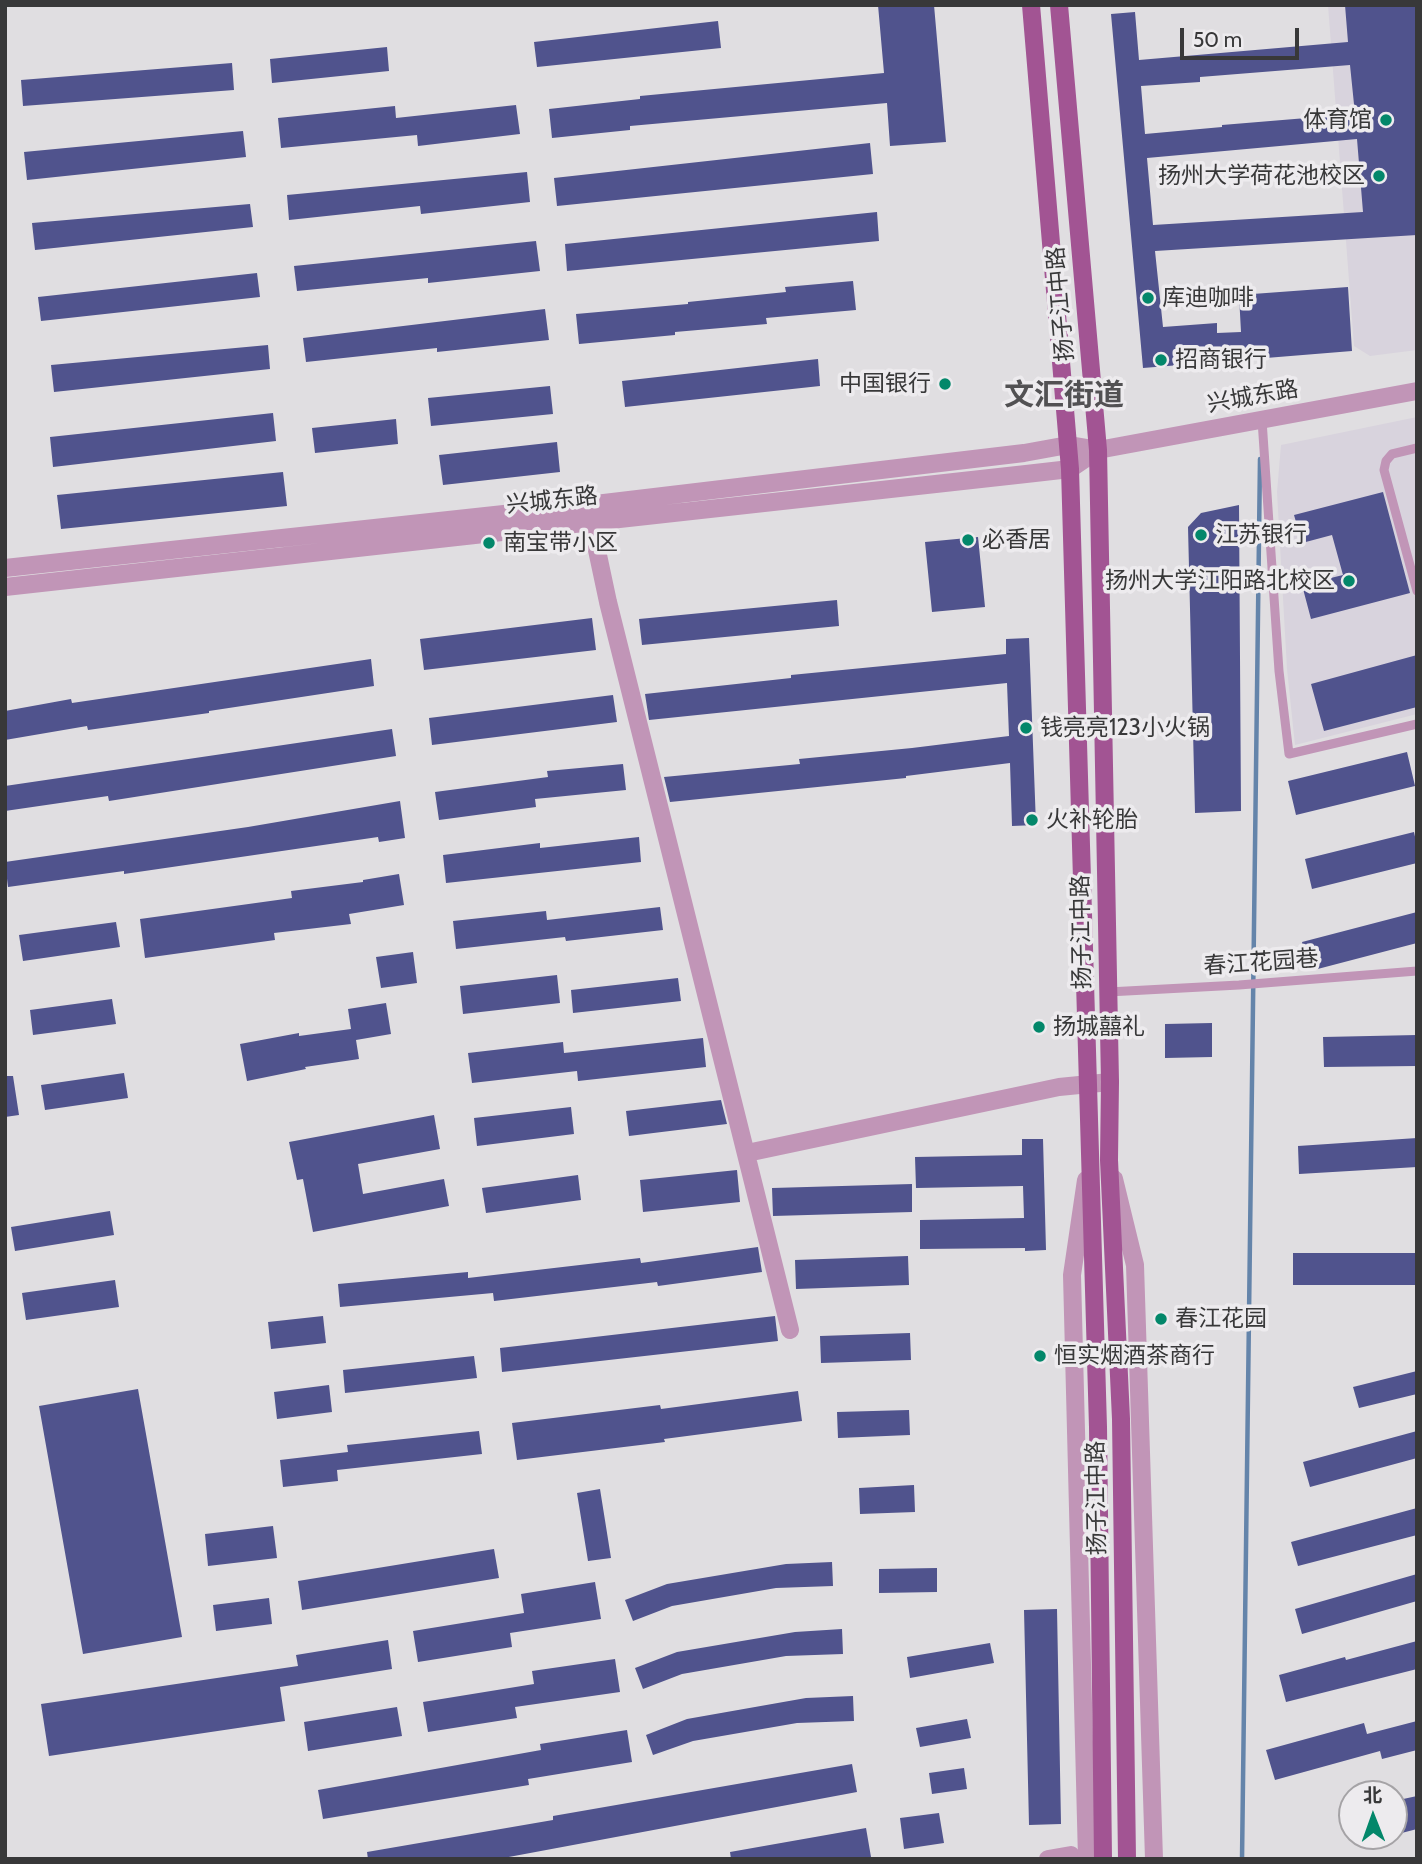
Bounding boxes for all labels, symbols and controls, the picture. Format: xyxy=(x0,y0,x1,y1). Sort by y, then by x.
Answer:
scale bar xyxy=(1184,14,1303,58)
text: 50 m xyxy=(1193,27,1242,52)
place label: 体育馆 xyxy=(1303,106,1372,134)
marker: 体育馆 xyxy=(1378,112,1394,128)
place label: 扬州大学荷花池校区 xyxy=(1158,162,1365,190)
marker: 扬州大学荷花池校区 xyxy=(1371,168,1387,184)
street label: 扬子江中路 xyxy=(1042,246,1080,362)
place label: 库迪咖啡 xyxy=(1162,284,1254,312)
marker: 库迪咖啡 xyxy=(1140,290,1156,306)
place label: 招商银行 xyxy=(1175,346,1267,374)
marker: 招商银行 xyxy=(1153,352,1169,368)
place label: 中国银行 xyxy=(839,370,931,398)
street label: 兴城东路 xyxy=(1205,375,1301,419)
marker: 中国银行 xyxy=(937,376,953,392)
district label: 文汇街道 xyxy=(1004,378,1124,414)
street label: 兴城东路 xyxy=(505,482,599,520)
place label: 江苏银行 xyxy=(1215,521,1307,549)
place label: 必香居 xyxy=(982,526,1051,554)
marker: 江苏银行 xyxy=(1193,527,1209,543)
place label: 南宝带小区 xyxy=(503,529,618,557)
marker: 必香居 xyxy=(960,532,976,548)
marker: 南宝带小区 xyxy=(481,535,497,551)
place label: 扬州大学江阳路北校区 xyxy=(1105,567,1335,595)
marker: 扬州大学江阳路北校区 xyxy=(1341,573,1357,589)
place label: 钱亮亮123小火锅 xyxy=(1040,714,1210,742)
marker: 钱亮亮123小火锅 xyxy=(1018,720,1034,736)
place label: 火补轮胎 xyxy=(1046,806,1138,834)
marker: 火补轮胎 xyxy=(1024,812,1040,828)
street label: 扬子江中路 xyxy=(1067,874,1097,990)
street label: 春江花园巷 xyxy=(1203,945,1319,981)
place label: 扬城囍礼 xyxy=(1053,1013,1145,1041)
marker: 扬城囍礼 xyxy=(1031,1019,1047,1035)
place label: 春江花园 xyxy=(1175,1305,1267,1333)
marker: 春江花园 xyxy=(1153,1311,1169,1327)
place label: 恒实烟酒茶商行 xyxy=(1054,1342,1215,1370)
marker: 恒实烟酒茶商行 xyxy=(1032,1348,1048,1364)
street label: 扬子江中路 xyxy=(1082,1440,1112,1556)
north arrow xyxy=(1338,1780,1408,1850)
text: 北 xyxy=(1363,1784,1382,1807)

